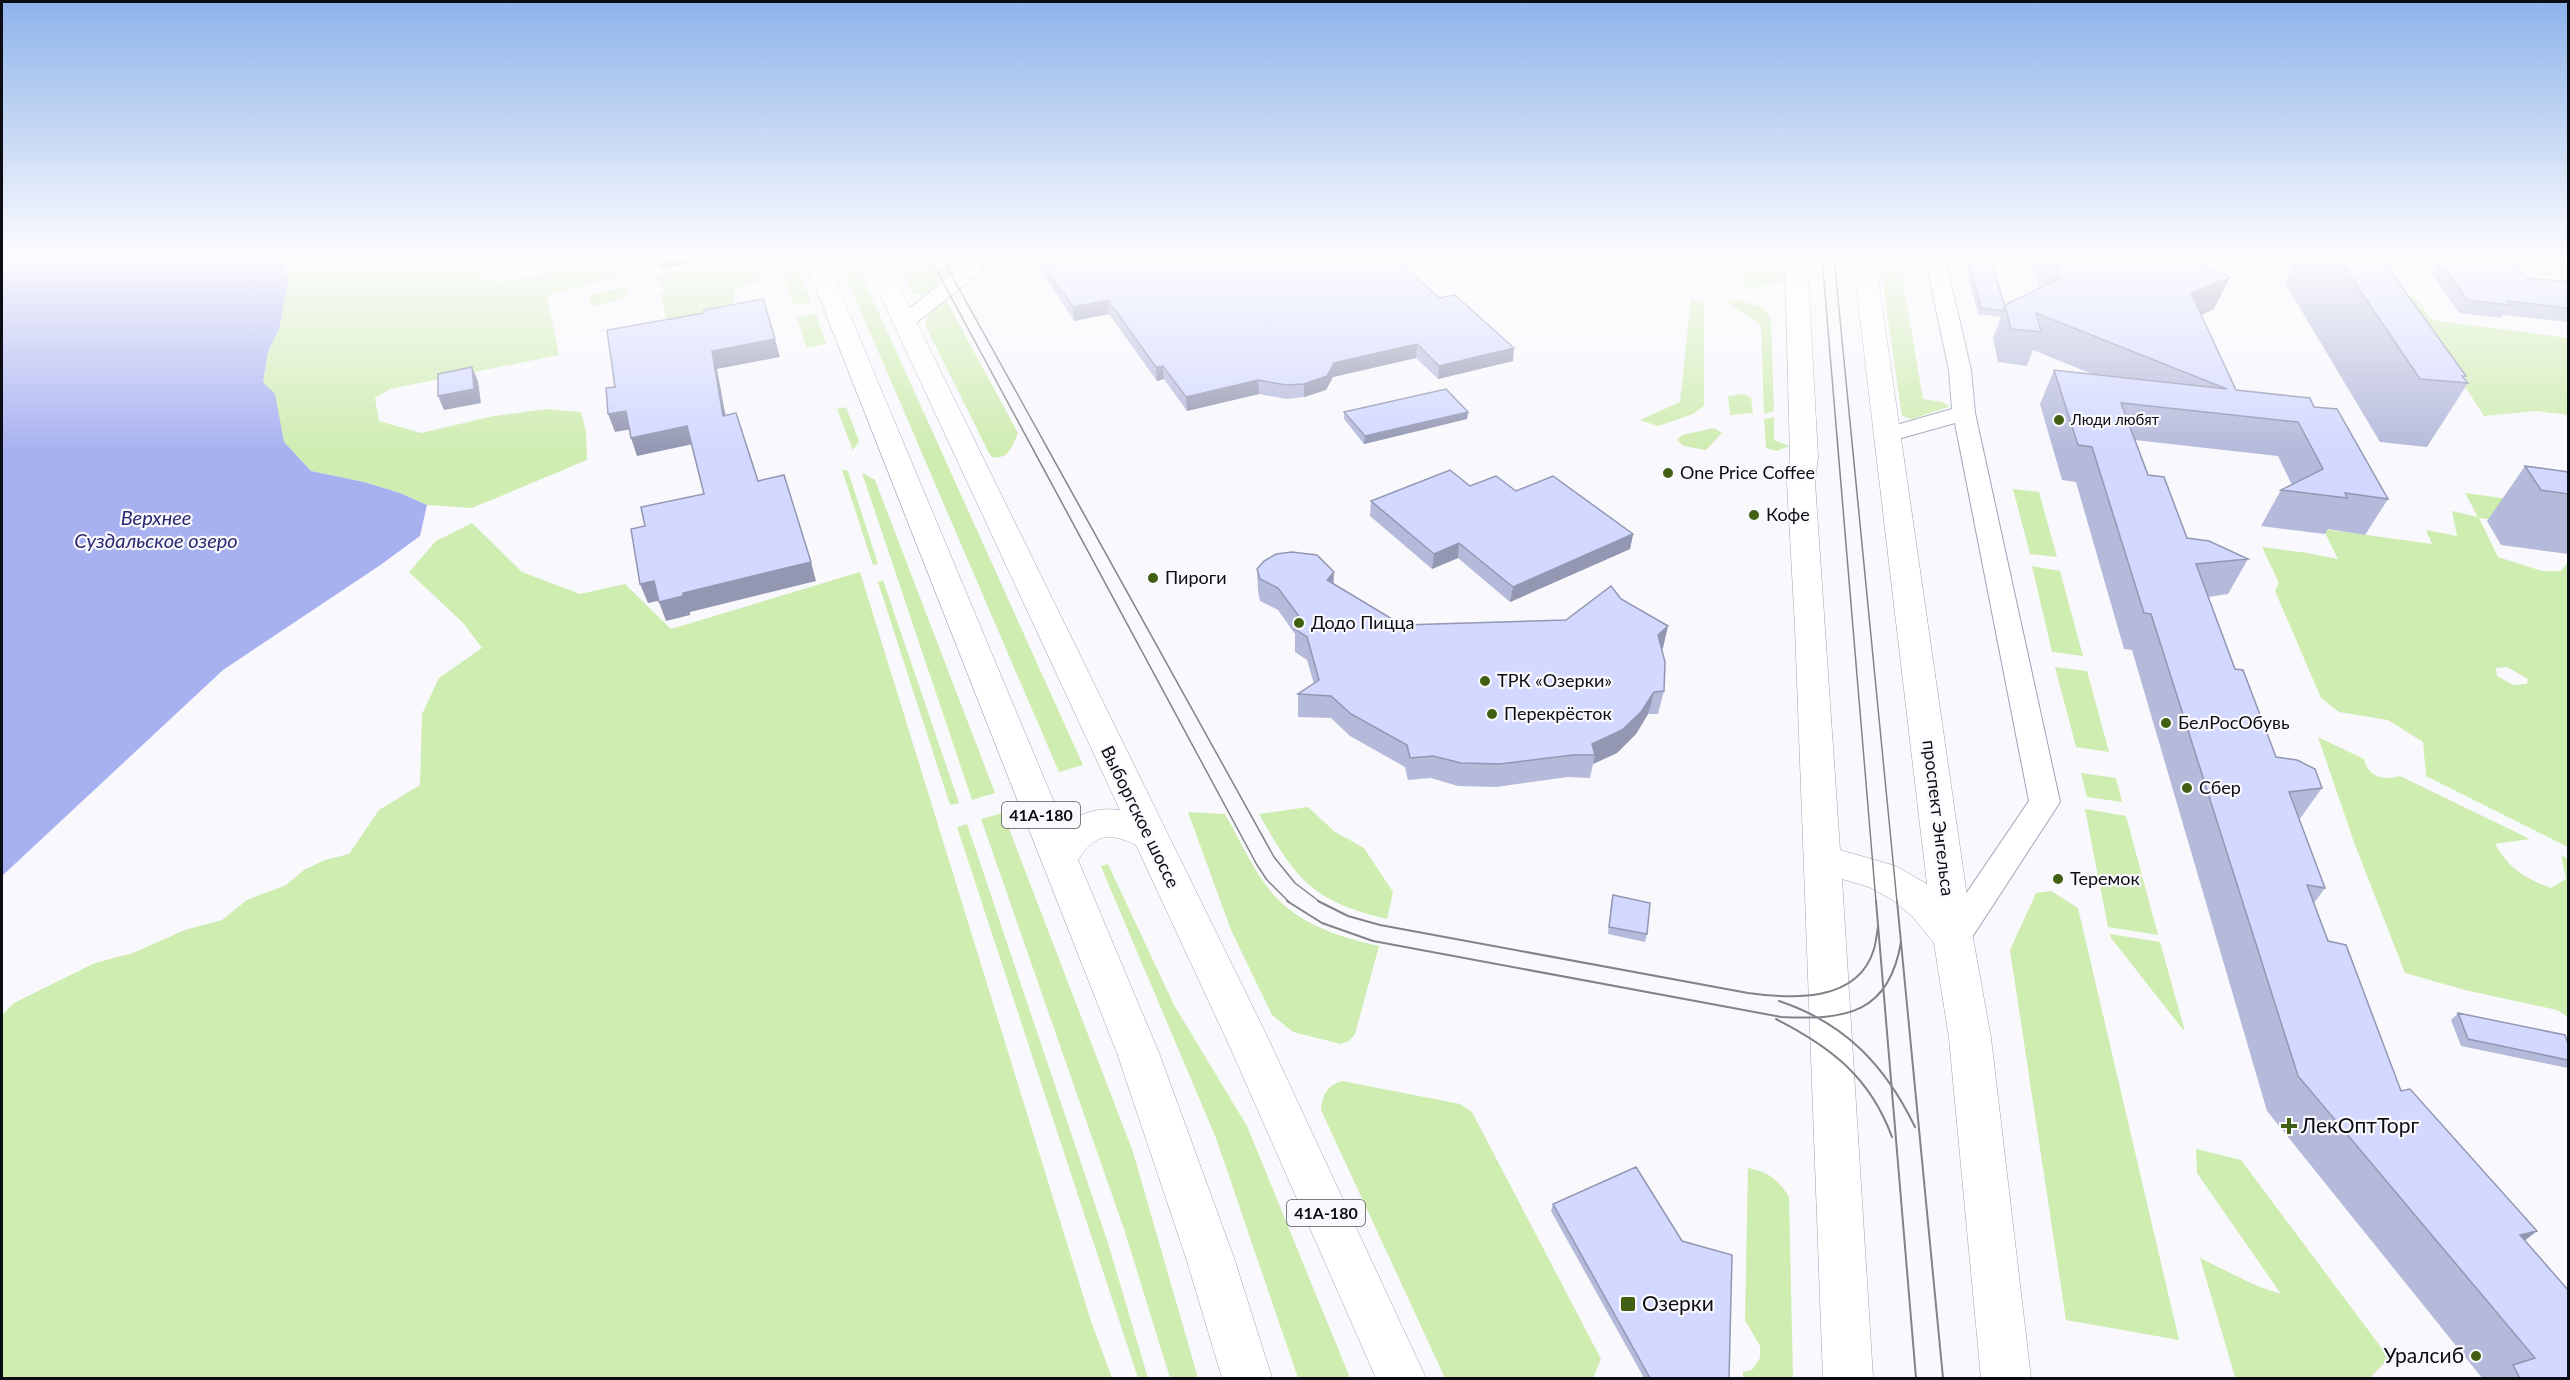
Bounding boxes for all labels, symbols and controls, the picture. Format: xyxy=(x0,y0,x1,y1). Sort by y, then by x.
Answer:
place label: Люди любят xyxy=(2070,410,2160,428)
marker: Люди любят xyxy=(2052,413,2066,427)
place label: One Price Coffee xyxy=(1680,461,1815,483)
marker: One Price Coffee xyxy=(1661,466,1675,480)
place label: Кофе xyxy=(1766,503,1810,525)
water label: Верхнее Суздальское озеро xyxy=(74,505,238,552)
marker: Кофе xyxy=(1747,508,1761,522)
place label: Пироги xyxy=(1165,566,1227,588)
marker: Пироги xyxy=(1146,571,1160,585)
place label: Додо Пицца xyxy=(1311,611,1414,633)
marker: Додо Пицца xyxy=(1292,616,1306,630)
place label: ТРК «Озерки» xyxy=(1497,669,1612,691)
marker: ТРК «Озерки» xyxy=(1478,674,1492,688)
place label: Перекрёсток xyxy=(1504,702,1612,724)
marker: Перекрёсток xyxy=(1485,707,1499,721)
place label: БелРосОбувь xyxy=(2178,711,2290,733)
marker: БелРосОбувь xyxy=(2159,716,2173,730)
street label: проспект Энгельса xyxy=(1919,739,1959,897)
street label: Выборгское шоссе xyxy=(1097,742,1185,891)
place label: Сбер xyxy=(2199,776,2241,798)
marker: Сбер xyxy=(2180,781,2194,795)
road number: 41А-180 xyxy=(1002,802,1080,828)
place label: Теремок xyxy=(2070,867,2140,889)
marker: Теремок xyxy=(2051,872,2065,886)
place label: ЛекОптТорг xyxy=(2300,1112,2419,1137)
marker: ЛекОптТорг xyxy=(2282,1119,2296,1133)
road number: 41А-180 xyxy=(1287,1200,1365,1226)
place label: Озерки xyxy=(1642,1290,1714,1315)
marker: Озерки xyxy=(1619,1295,1637,1313)
place label: Уралсиб xyxy=(2383,1342,2464,1367)
marker: Уралсиб xyxy=(2469,1349,2483,1363)

